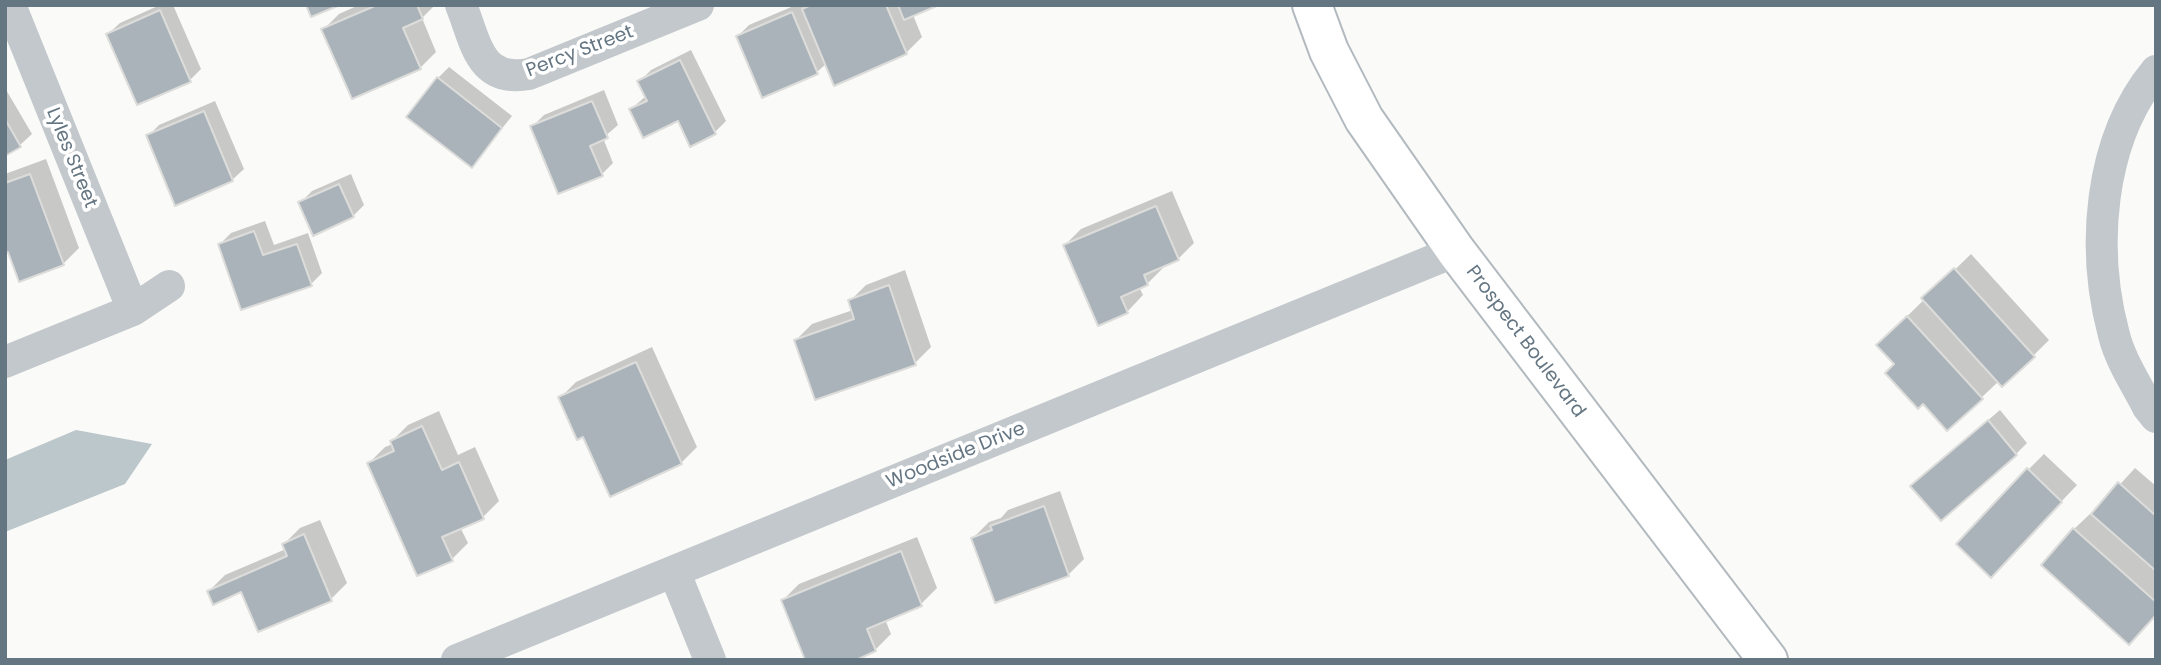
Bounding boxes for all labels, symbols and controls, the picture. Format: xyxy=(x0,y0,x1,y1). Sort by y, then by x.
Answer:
street label: Percy Street xyxy=(523,21,637,83)
street label: Lyles Street xyxy=(41,105,101,211)
street label: Prospect Boulevard xyxy=(1460,262,1590,422)
street label: Woodside Drive xyxy=(883,418,1029,494)

